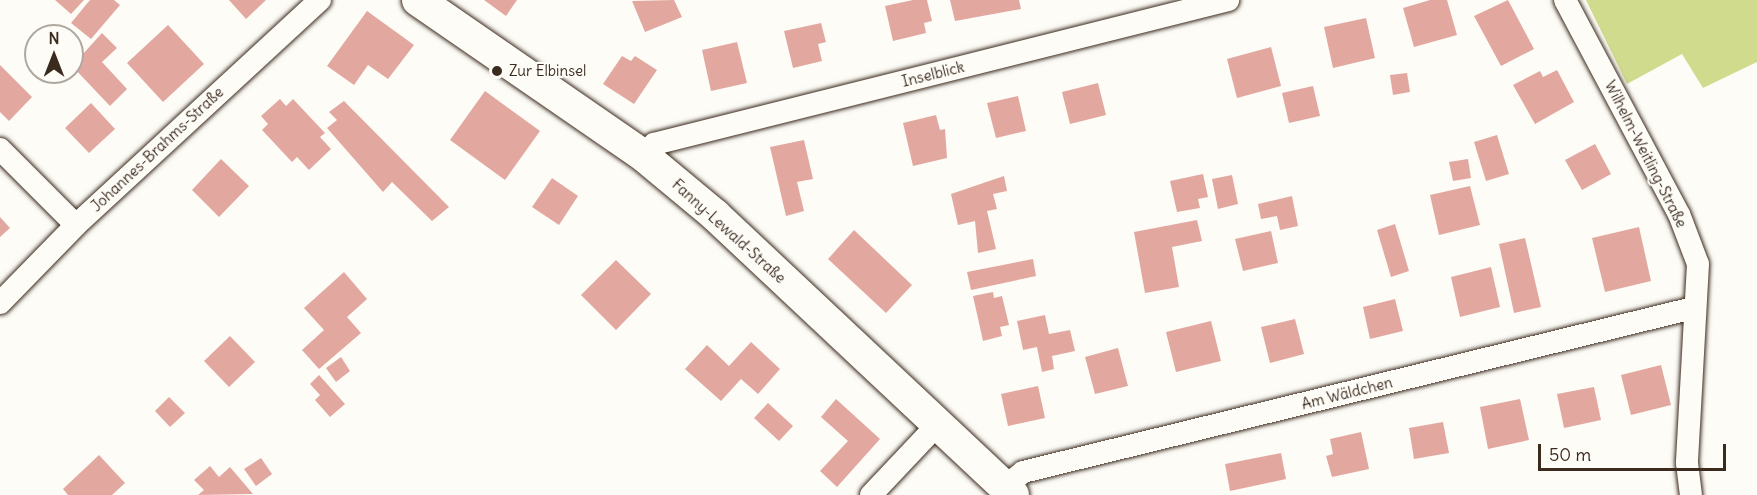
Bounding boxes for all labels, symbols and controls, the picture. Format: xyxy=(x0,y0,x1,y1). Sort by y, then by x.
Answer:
north arrow xyxy=(24,24,84,84)
text: N xyxy=(48,28,60,48)
street label: Inselblick xyxy=(900,58,966,90)
place label: Zur Elbinsel xyxy=(509,62,586,80)
marker: Zur Elbinsel xyxy=(490,64,504,78)
street label: Wilhelm-Weitling-Straße xyxy=(1601,77,1691,231)
street label: Johannes-Brahms-Straße xyxy=(87,83,227,215)
street label: Fanny-Lewald-Straße xyxy=(669,175,789,287)
street label: Am Wäldchen xyxy=(1300,373,1394,413)
scale bar xyxy=(1541,432,1728,470)
text: 50 m xyxy=(1549,443,1591,466)

